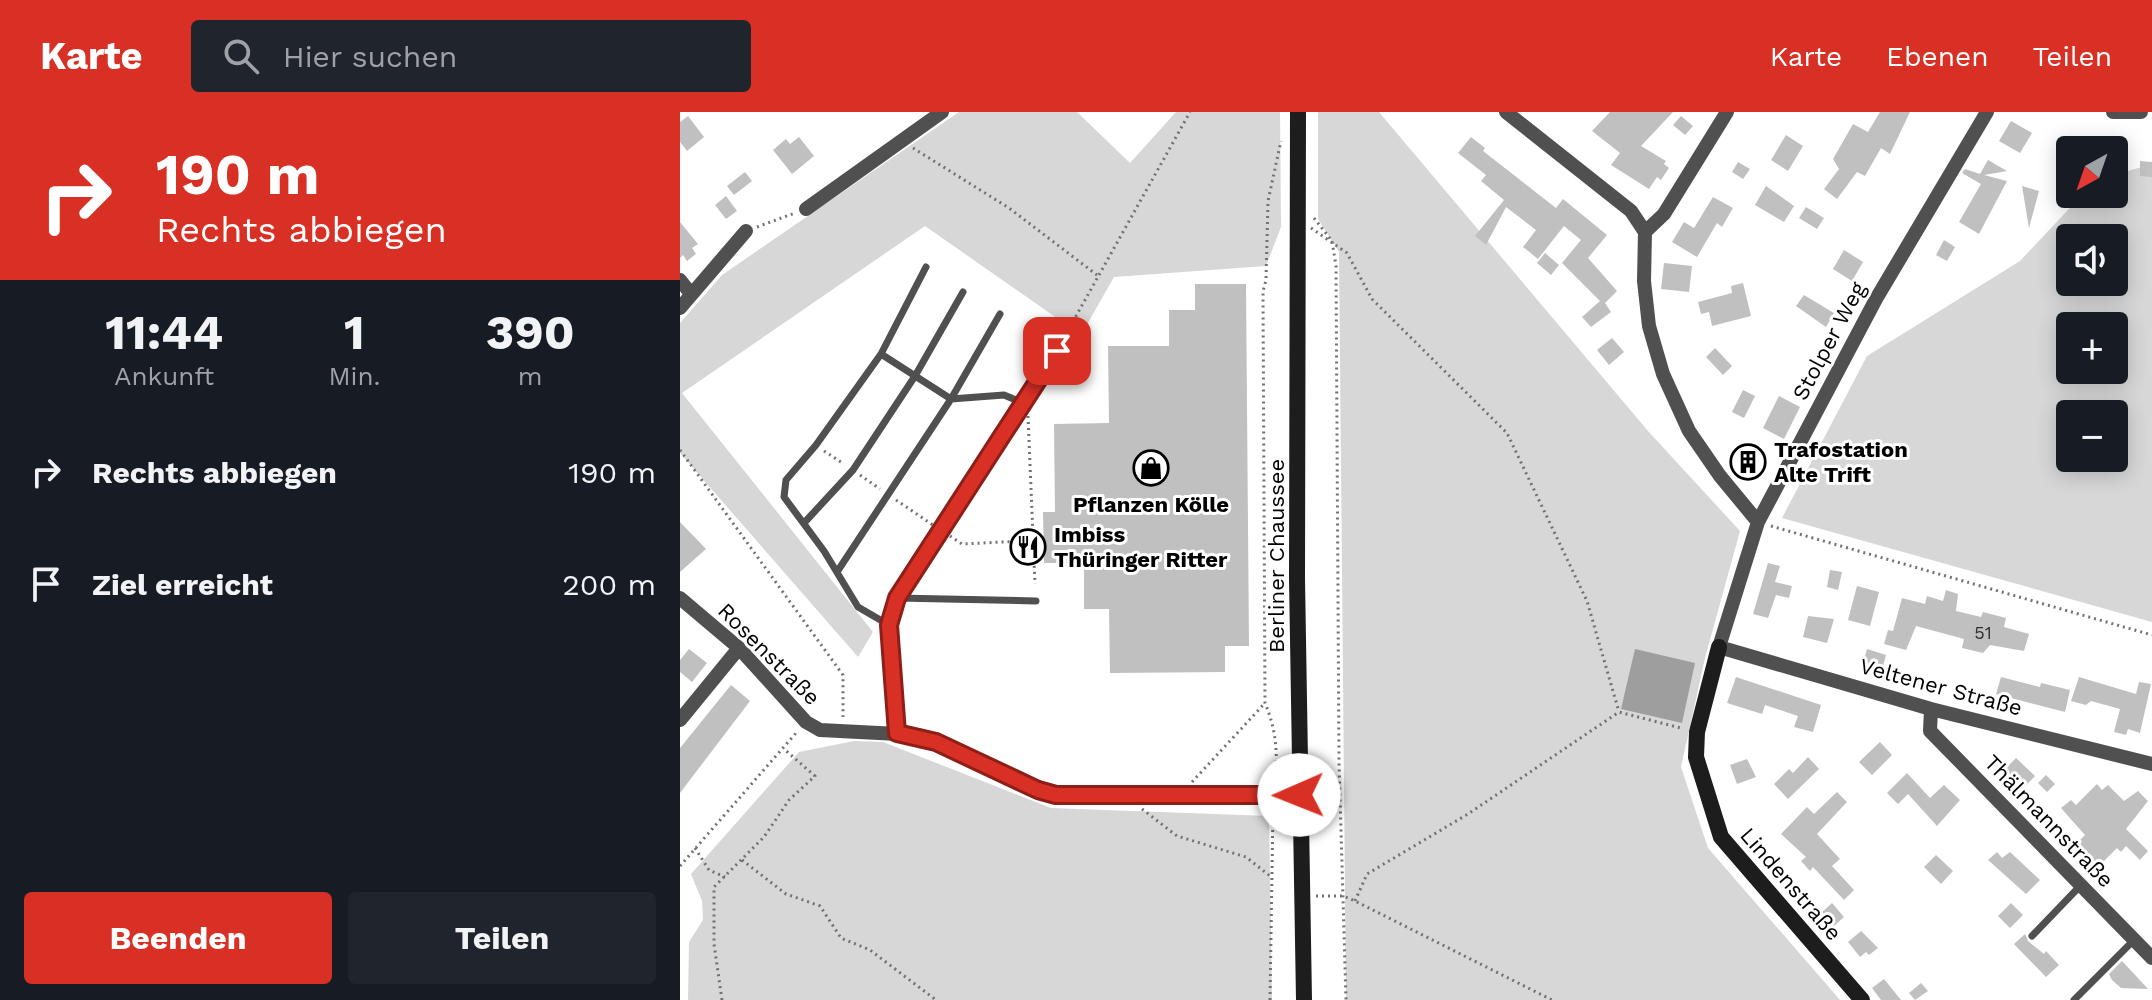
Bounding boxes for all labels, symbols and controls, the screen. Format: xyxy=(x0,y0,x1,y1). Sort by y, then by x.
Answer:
search box xyxy=(191,20,751,92)
text: Karte xyxy=(40,34,143,78)
icon: search xyxy=(219,34,263,78)
text: Hier suchen xyxy=(283,39,457,74)
text: Karte xyxy=(1770,40,1842,73)
text: Ebenen xyxy=(1886,40,1989,73)
text: Teilen xyxy=(2033,40,2112,73)
north arrow xyxy=(2056,136,2128,208)
map controls xyxy=(2056,136,2128,472)
text: 190 m xyxy=(156,142,319,208)
icon: right xyxy=(24,144,128,248)
text: Rechts abbiegen xyxy=(156,209,447,251)
button: sound xyxy=(2056,224,2128,296)
street label: Stolper Weg xyxy=(1787,277,1871,404)
text: 11:44 xyxy=(105,304,223,361)
text: 1 xyxy=(344,304,365,361)
text: 390 xyxy=(486,304,575,361)
button: + xyxy=(2056,312,2128,384)
pin xyxy=(1023,317,1091,385)
icon: arrive xyxy=(1035,329,1079,373)
text: Ankunft xyxy=(114,361,214,391)
text: Min. xyxy=(328,361,381,391)
text: m xyxy=(518,361,543,391)
button: − xyxy=(2056,400,2128,472)
place label: Trafostation Alte Trift xyxy=(1774,437,1908,487)
building icon: Trafostation Alte Trift xyxy=(1729,443,1767,481)
shop icon: Pflanzen Kölle xyxy=(1132,449,1170,487)
icon: right xyxy=(24,450,68,494)
text: Rechts abbiegen xyxy=(92,455,337,490)
text: 190 m xyxy=(568,455,656,490)
street label: Berliner Chaussee xyxy=(1264,459,1289,653)
place label: Pflanzen Kölle xyxy=(1073,492,1229,517)
place label: Imbiss Thüringer Ritter xyxy=(1054,522,1228,572)
restaurant icon: Imbiss Thüringer Ritter xyxy=(1009,528,1047,566)
icon: arrive xyxy=(24,562,68,606)
text: Ziel erreicht xyxy=(92,567,273,602)
text: 200 m xyxy=(562,567,656,602)
street label: Rosenstraße xyxy=(713,598,825,710)
house number: 51 xyxy=(1974,622,1992,643)
street label: Veltener Straße xyxy=(1857,653,2025,721)
street label: Thälmannstraße xyxy=(1979,750,2119,892)
position arrow xyxy=(1257,753,1341,837)
street label: Lindenstraße xyxy=(1735,823,1847,945)
button: Beenden xyxy=(24,892,332,984)
button: Teilen xyxy=(348,892,656,984)

